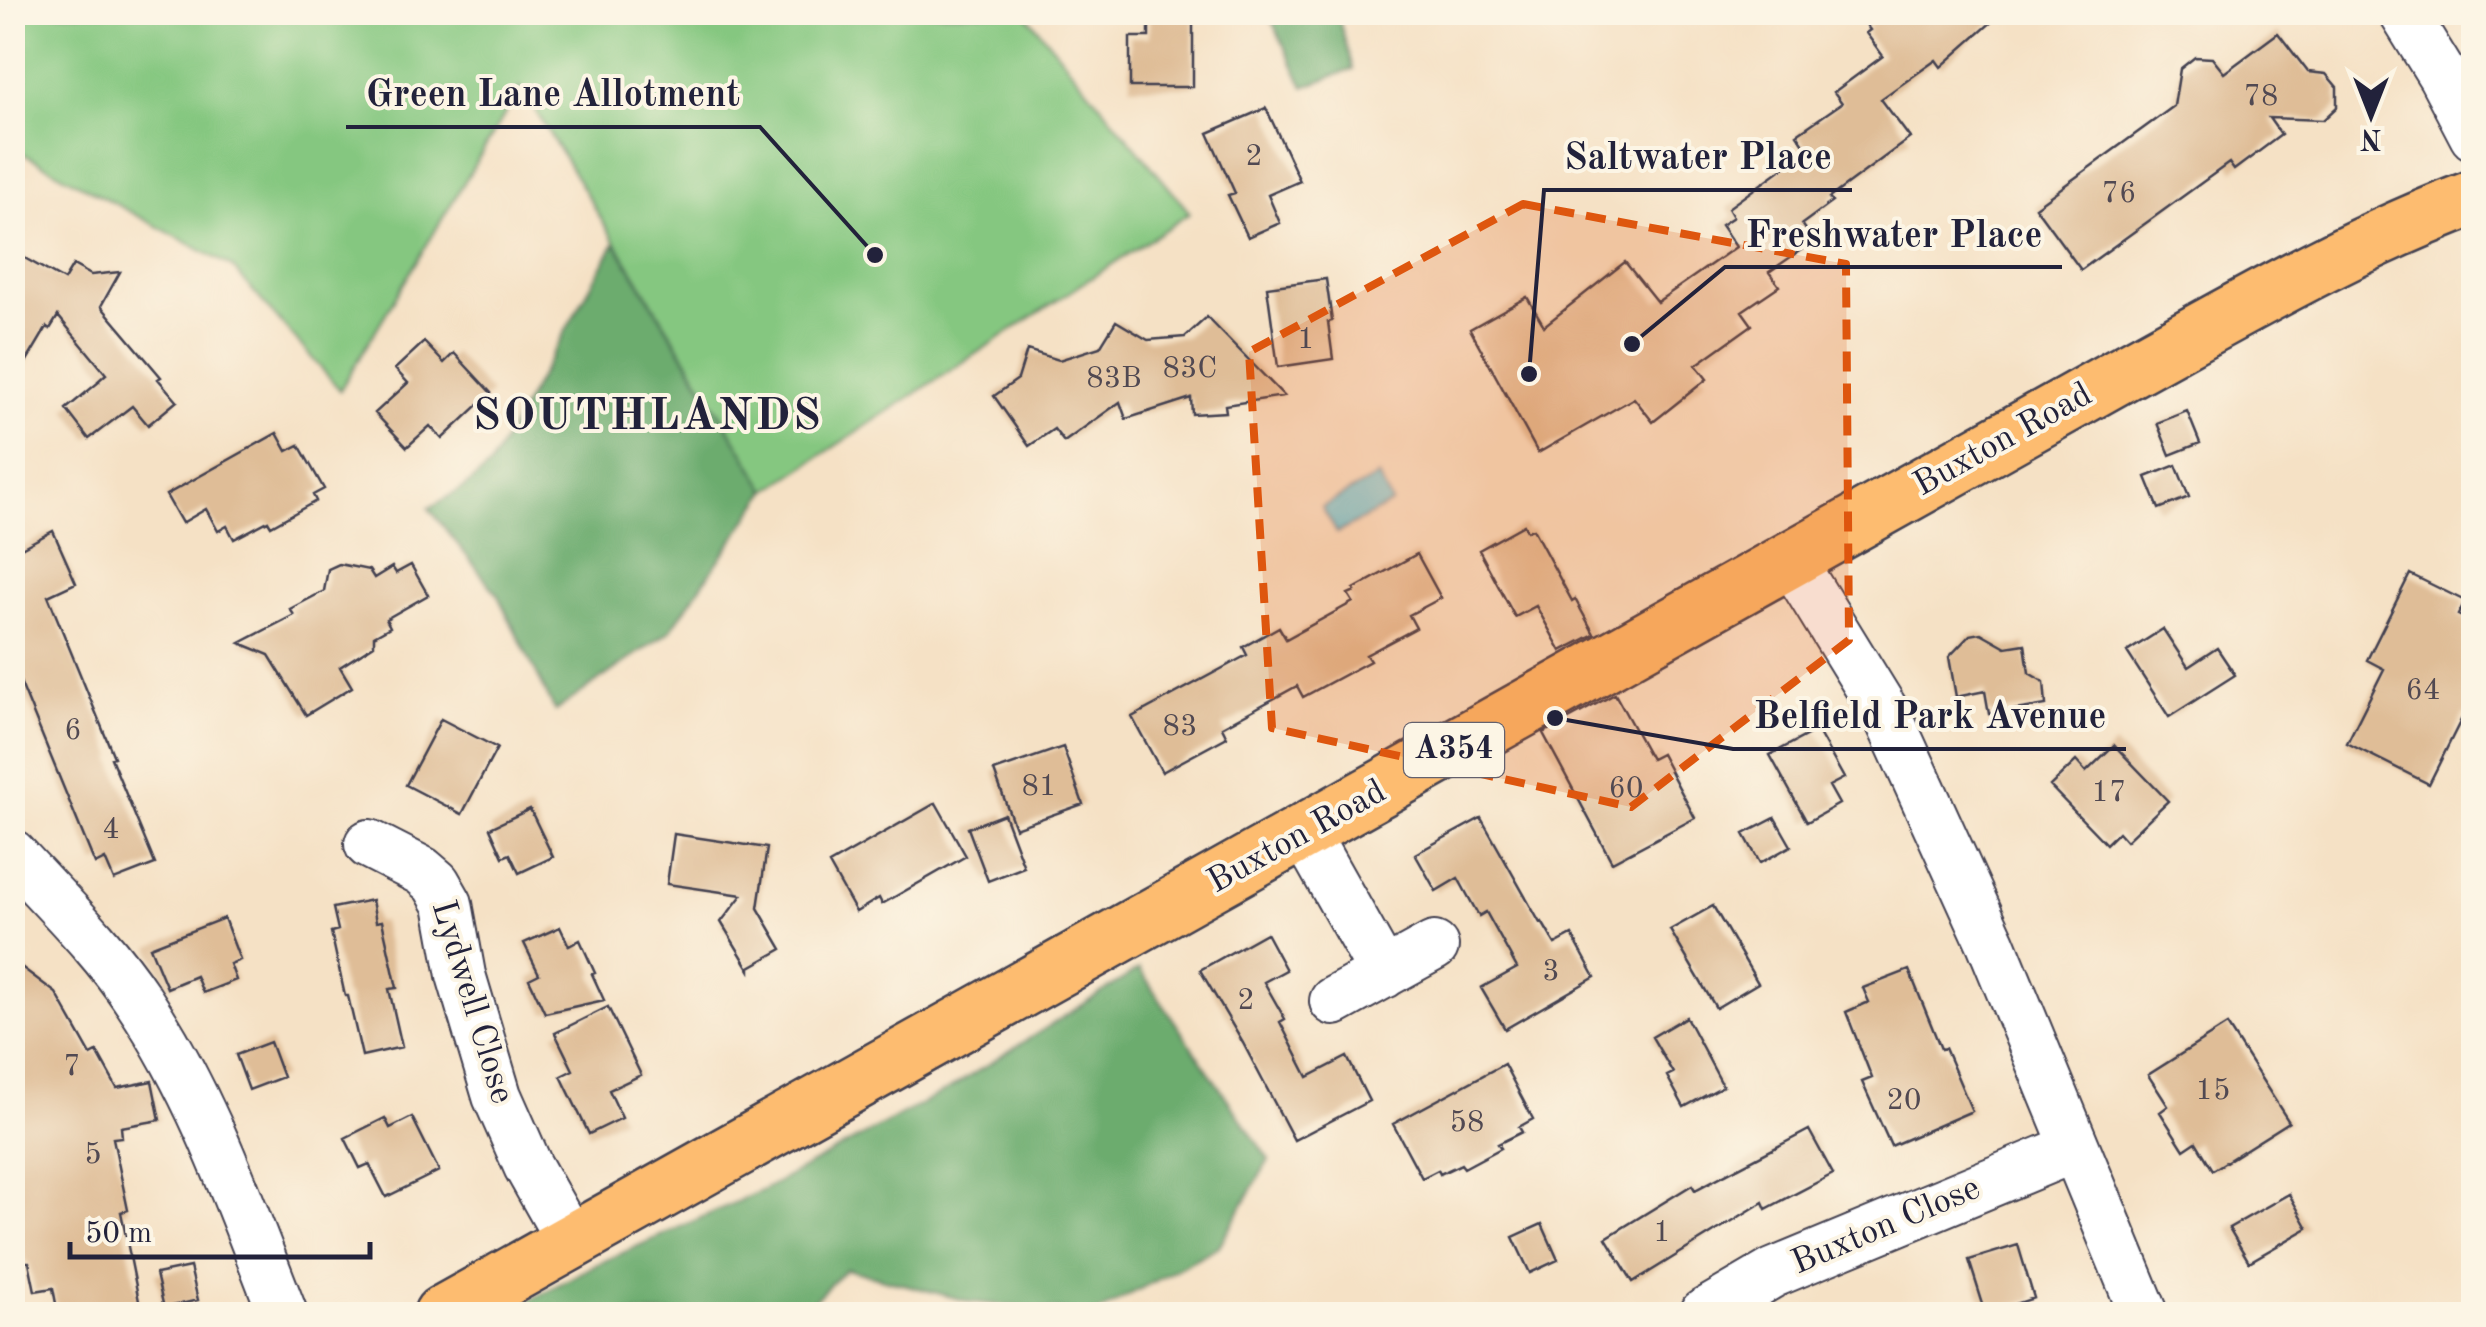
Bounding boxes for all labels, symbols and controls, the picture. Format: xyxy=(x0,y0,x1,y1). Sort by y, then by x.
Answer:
callout: Green Lane Allotment xyxy=(346,59,760,127)
north arrow xyxy=(2321,65,2421,165)
text: Green Lane Allotment xyxy=(366,77,740,115)
house number: 78 xyxy=(2244,82,2278,112)
callout: Saltwater Place xyxy=(1544,122,1852,190)
text: N xyxy=(2360,123,2382,151)
text: Saltwater Place xyxy=(1564,140,1832,178)
house number: 2 xyxy=(1245,142,1263,172)
house number: 76 xyxy=(2102,179,2136,209)
callout: Freshwater Place xyxy=(1725,199,2062,267)
text: Freshwater Place xyxy=(1745,218,2043,256)
house number: 1 xyxy=(1297,325,1315,355)
house number: 83C xyxy=(1163,354,1217,384)
house number: 83B xyxy=(1086,364,1142,394)
street label: Buxton Road xyxy=(1908,377,2098,503)
district label: SOUTHLANDS xyxy=(473,395,823,440)
house number: 64 xyxy=(2406,676,2440,706)
callout: Belfield Park Avenue xyxy=(1733,681,2126,749)
text: Belfield Park Avenue xyxy=(1754,699,2106,737)
house number: 83 xyxy=(1163,712,1197,742)
house number: 6 xyxy=(64,716,82,746)
road number: A354 xyxy=(1404,723,1504,777)
house number: 81 xyxy=(1022,772,1056,802)
street label: Buxton Road xyxy=(1202,774,1392,900)
house number: 60 xyxy=(1609,774,1643,804)
house number: 17 xyxy=(2092,778,2126,808)
house number: 4 xyxy=(102,815,120,845)
street label: Lydwell Close xyxy=(425,896,519,1108)
house number: 3 xyxy=(1542,957,1560,987)
house number: 2 xyxy=(1237,986,1255,1016)
house number: 7 xyxy=(63,1052,81,1082)
house number: 15 xyxy=(2196,1076,2230,1106)
house number: 20 xyxy=(1887,1086,1921,1116)
house number: 58 xyxy=(1450,1108,1484,1138)
house number: 5 xyxy=(84,1140,102,1170)
street label: Buxton Close xyxy=(1787,1171,1985,1281)
scale bar xyxy=(70,1197,370,1259)
house number: 1 xyxy=(1653,1218,1671,1248)
text: 50 m xyxy=(85,1219,152,1249)

